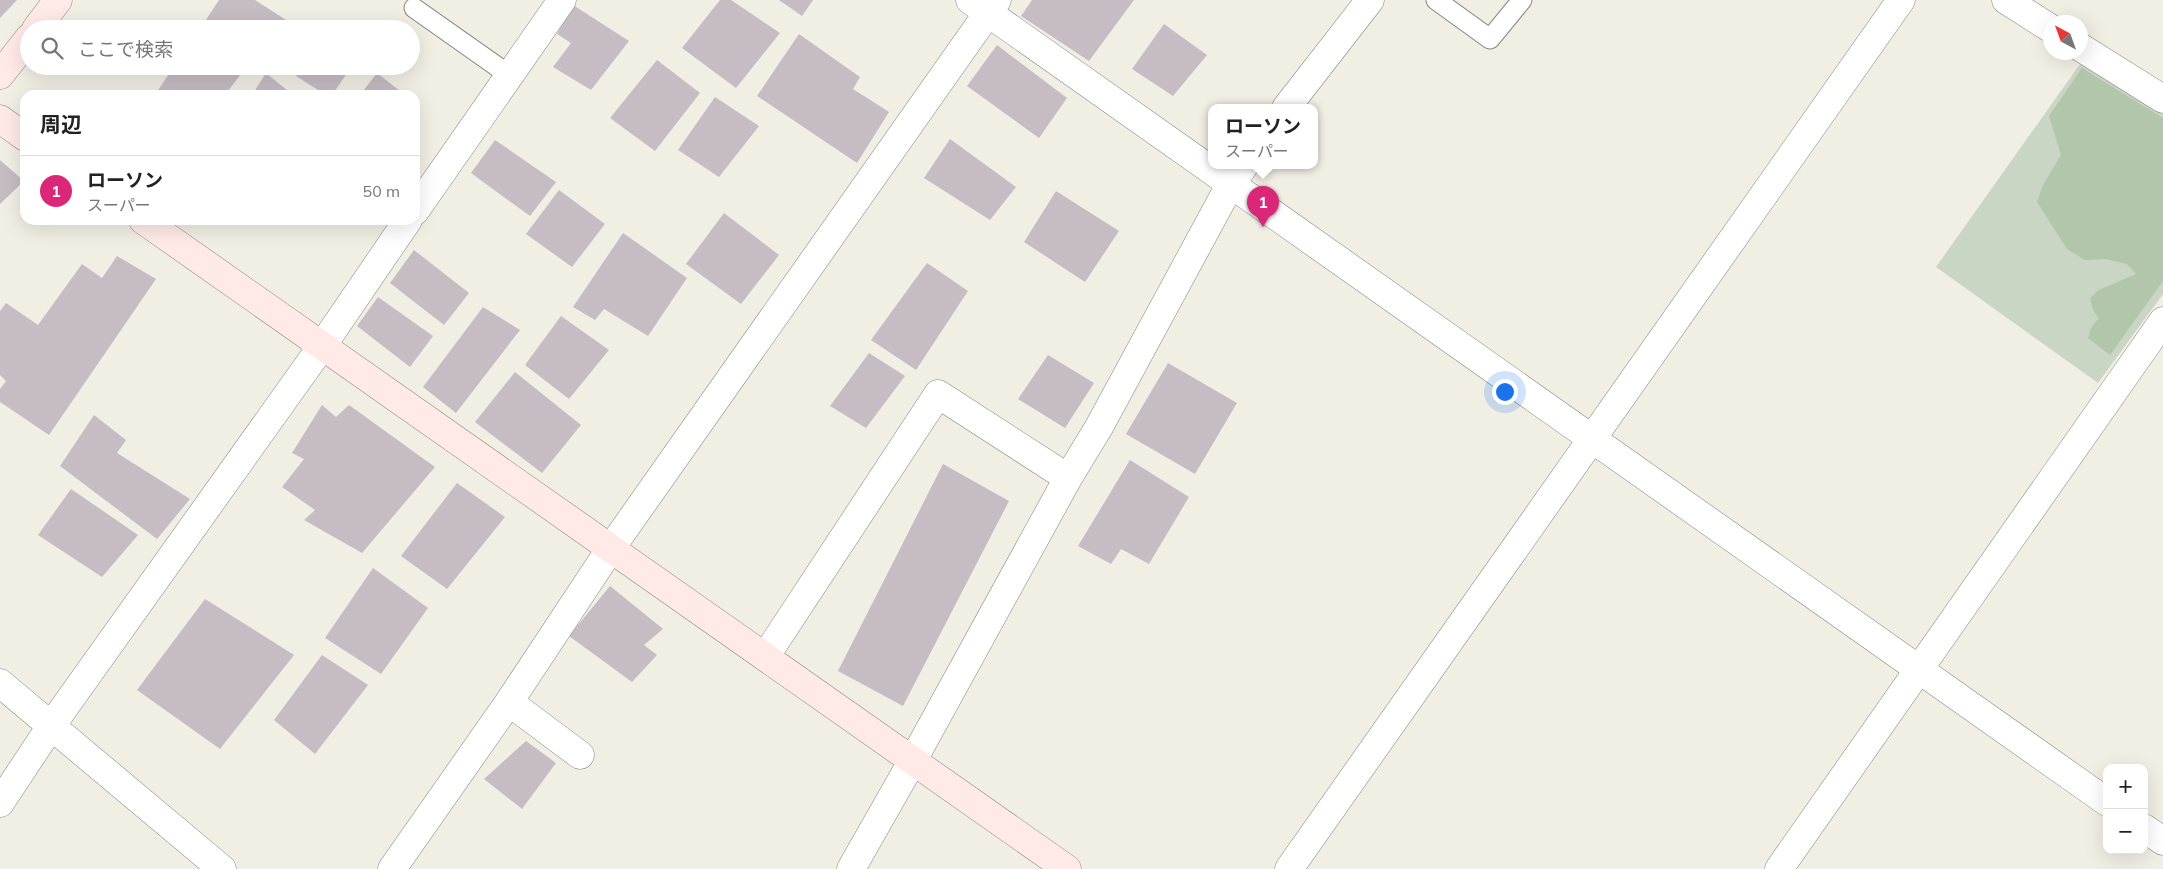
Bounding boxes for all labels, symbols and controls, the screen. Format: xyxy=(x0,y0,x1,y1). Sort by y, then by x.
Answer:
north arrow xyxy=(2043,15,2088,60)
search box xyxy=(20,20,420,75)
icon: search xyxy=(38,34,66,62)
text: ここで検索 xyxy=(78,37,173,61)
popup xyxy=(1208,104,1318,169)
text: 周辺 xyxy=(40,111,82,137)
text: ローソン xyxy=(1225,114,1301,138)
text: スーパー xyxy=(1225,141,1289,161)
text: ローソン xyxy=(87,168,163,192)
text: 1 xyxy=(51,181,61,201)
text: 50 m xyxy=(363,181,400,201)
pin: 1 xyxy=(1247,186,1279,227)
text: スーパー xyxy=(87,195,151,215)
your location xyxy=(1492,379,1518,405)
map controls xyxy=(2103,764,2148,854)
button: + xyxy=(2103,764,2148,809)
button: − xyxy=(2103,809,2148,854)

